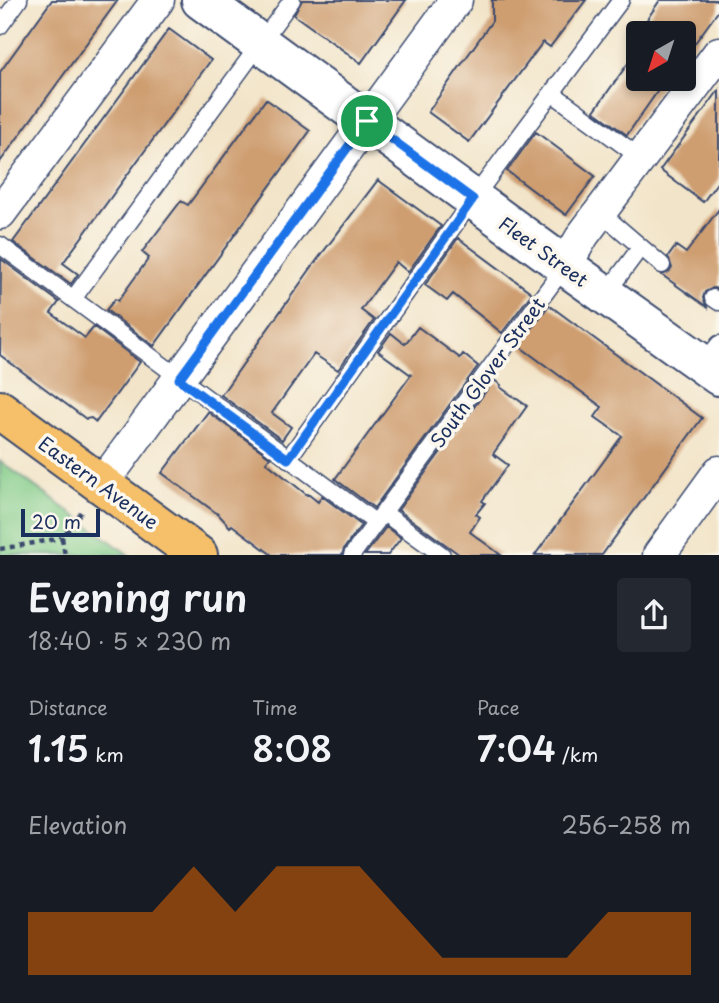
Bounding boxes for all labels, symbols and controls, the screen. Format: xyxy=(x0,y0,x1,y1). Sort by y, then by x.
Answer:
north arrow xyxy=(626,21,696,91)
map controls xyxy=(626,21,696,91)
pin xyxy=(337,91,397,151)
icon: arrive xyxy=(348,102,386,140)
street label: Fleet Street xyxy=(494,209,595,293)
street label: South Glover Street xyxy=(423,291,551,453)
street label: Eastern Avenue xyxy=(33,429,165,535)
scale bar xyxy=(21,506,100,538)
text: 20 m xyxy=(32,507,81,535)
text: Evening run xyxy=(28,568,247,625)
button: share xyxy=(617,578,691,652)
text: 18:40 · 5 × 230 m xyxy=(28,623,231,658)
text: Distance xyxy=(28,693,108,721)
text: Time xyxy=(252,693,297,721)
text: Pace xyxy=(477,693,520,721)
text: 1.15 xyxy=(28,721,89,774)
text: 8:08 xyxy=(252,721,332,774)
text: 7:04 xyxy=(477,721,556,774)
text: km xyxy=(89,740,124,768)
text: /km xyxy=(556,740,598,768)
text: Elevation xyxy=(28,807,127,842)
text: 256–258 m xyxy=(562,807,691,842)

